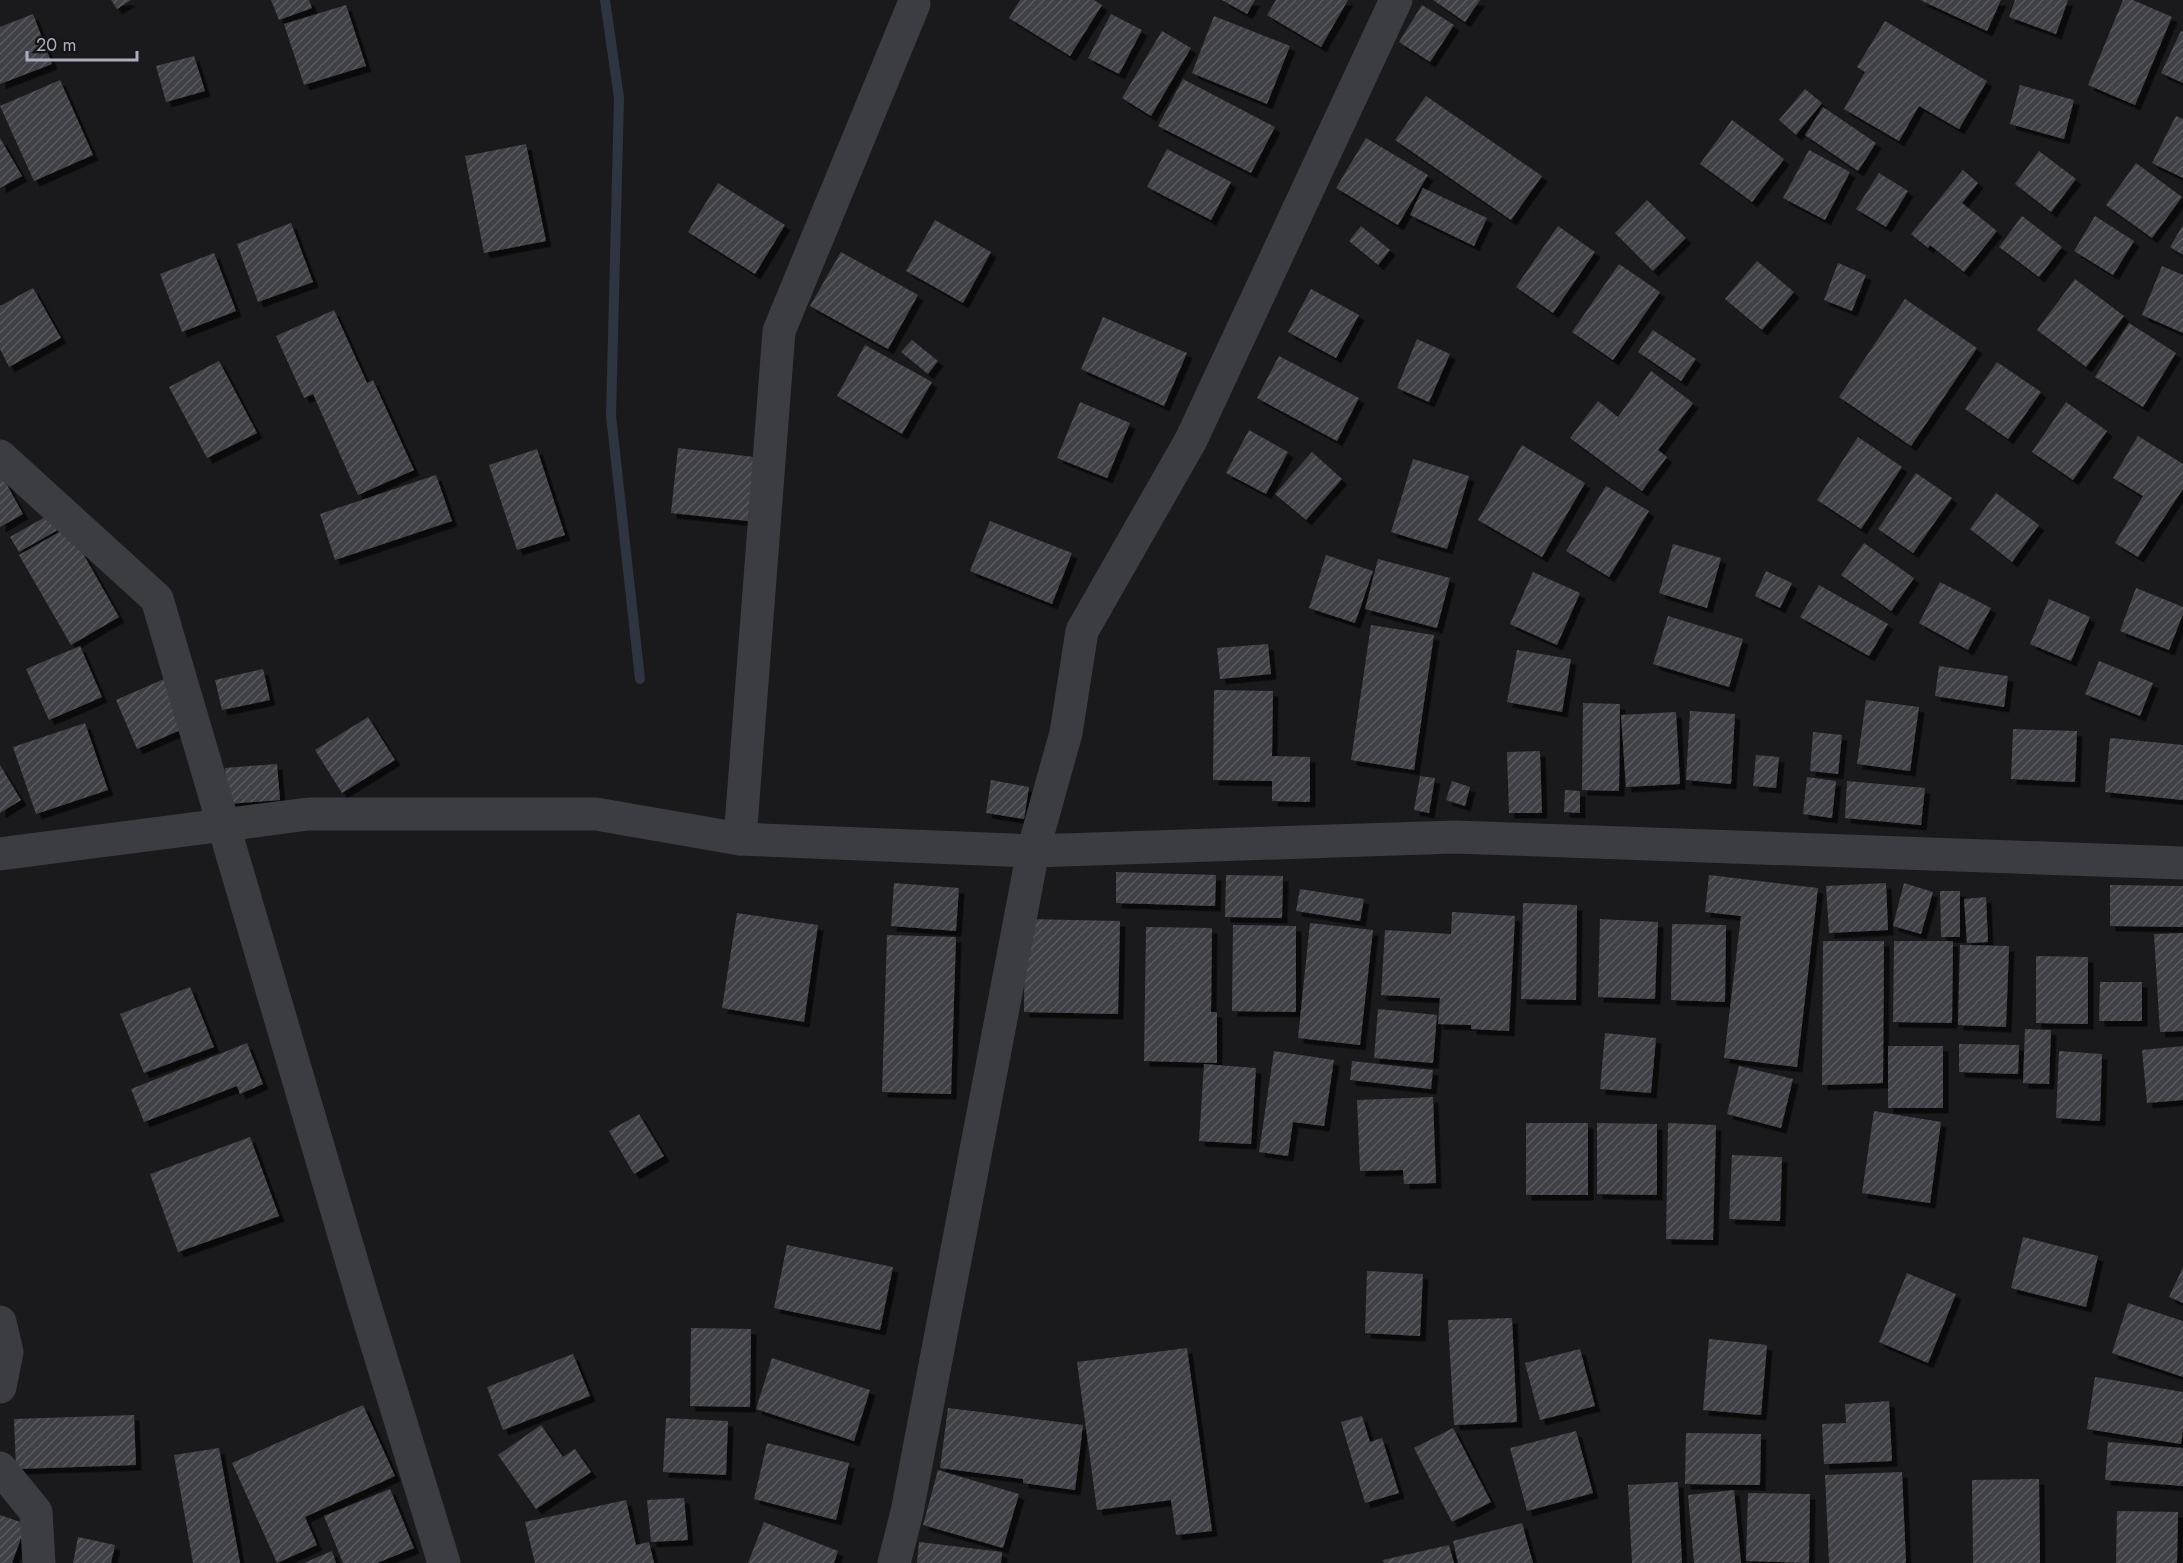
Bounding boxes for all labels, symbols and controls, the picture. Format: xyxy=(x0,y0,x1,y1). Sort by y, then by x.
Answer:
scale bar xyxy=(27,24,136,62)
text: 20 m xyxy=(36,32,76,58)

